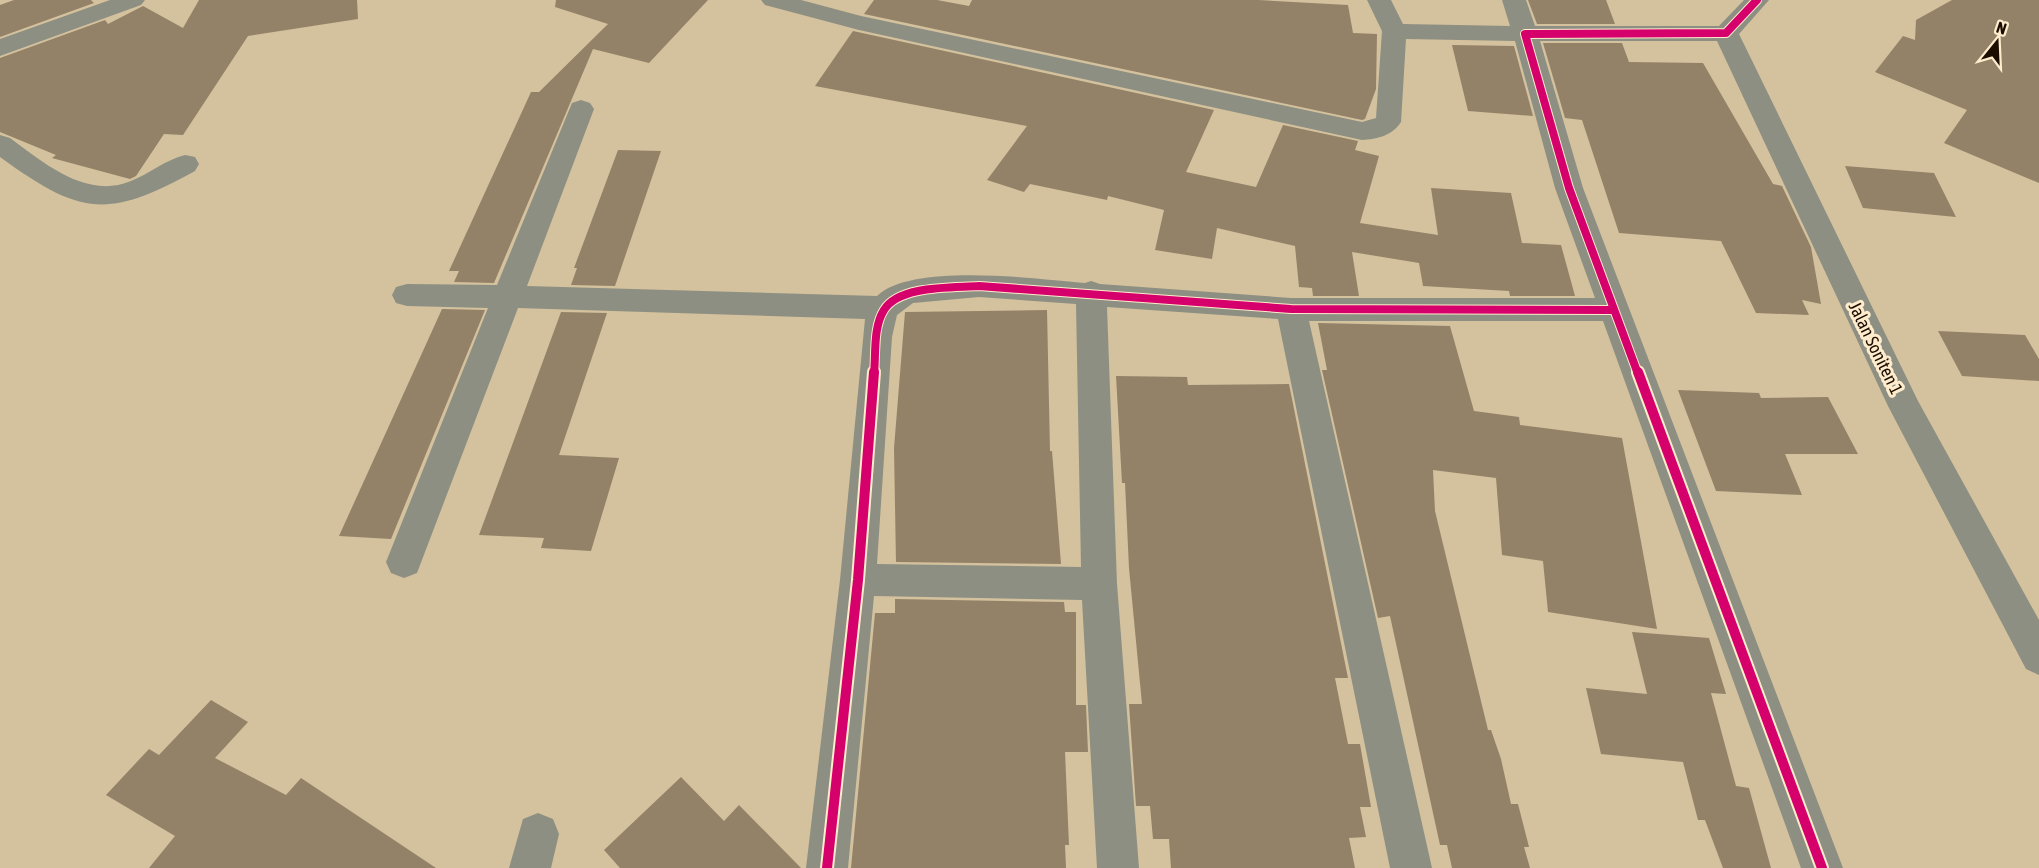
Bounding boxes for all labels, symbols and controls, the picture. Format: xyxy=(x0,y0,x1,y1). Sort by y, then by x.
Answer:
north arrow xyxy=(1967,12,2027,72)
text: N xyxy=(1994,18,2009,38)
street label: Jalan Soniten 1 xyxy=(1845,298,1907,398)

